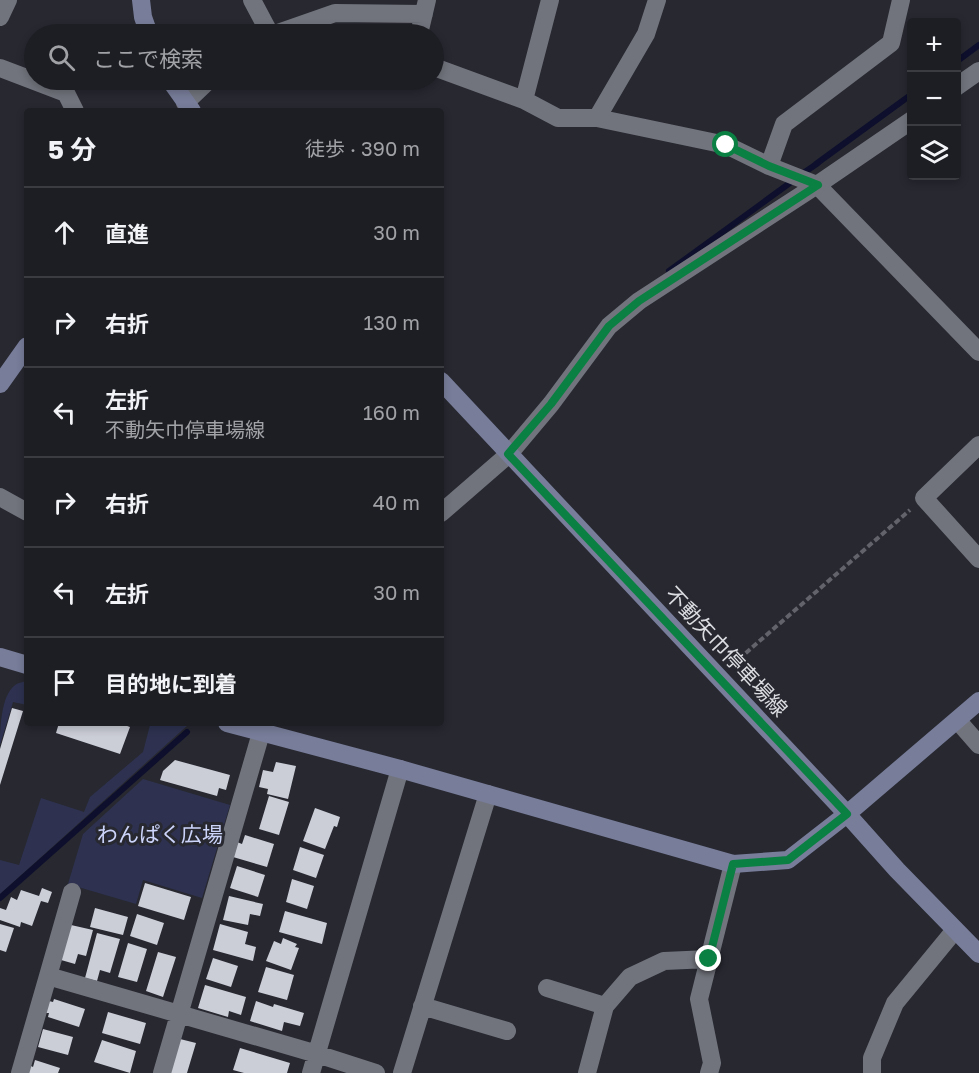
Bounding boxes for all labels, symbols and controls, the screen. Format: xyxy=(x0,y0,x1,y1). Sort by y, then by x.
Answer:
map controls xyxy=(907,18,961,180)
button: + xyxy=(907,18,961,72)
search box xyxy=(24,24,444,90)
icon: search xyxy=(45,41,78,74)
text: ここで検索 xyxy=(93,45,203,72)
button: − xyxy=(907,72,961,126)
button: layers xyxy=(907,126,961,180)
route start xyxy=(712,131,738,157)
text: 5 分 xyxy=(48,134,96,165)
text: 徒歩 · 390 m xyxy=(305,136,420,160)
icon: ahead xyxy=(48,216,81,249)
text: 直進 xyxy=(105,220,149,247)
text: 30 m xyxy=(373,220,420,244)
icon: right xyxy=(48,306,81,339)
text: 右折 xyxy=(105,310,149,337)
text: 130 m xyxy=(364,310,420,334)
text: 左折 xyxy=(105,386,149,413)
icon: left xyxy=(48,396,81,429)
text: 160 m xyxy=(363,400,420,424)
text: 不動矢巾停車場線 xyxy=(105,417,265,441)
icon: right xyxy=(48,486,81,519)
text: 右折 xyxy=(105,490,149,517)
text: 40 m xyxy=(373,490,420,514)
icon: left xyxy=(48,576,81,609)
text: 左折 xyxy=(105,580,149,607)
text: 30 m xyxy=(373,580,420,604)
street label: 不動矢巾停車場線 xyxy=(660,581,794,722)
icon: arrive xyxy=(48,666,81,699)
text: 目的地に到着 xyxy=(105,670,237,697)
park label: わんぱく広場 xyxy=(97,821,223,847)
route end xyxy=(695,945,721,971)

